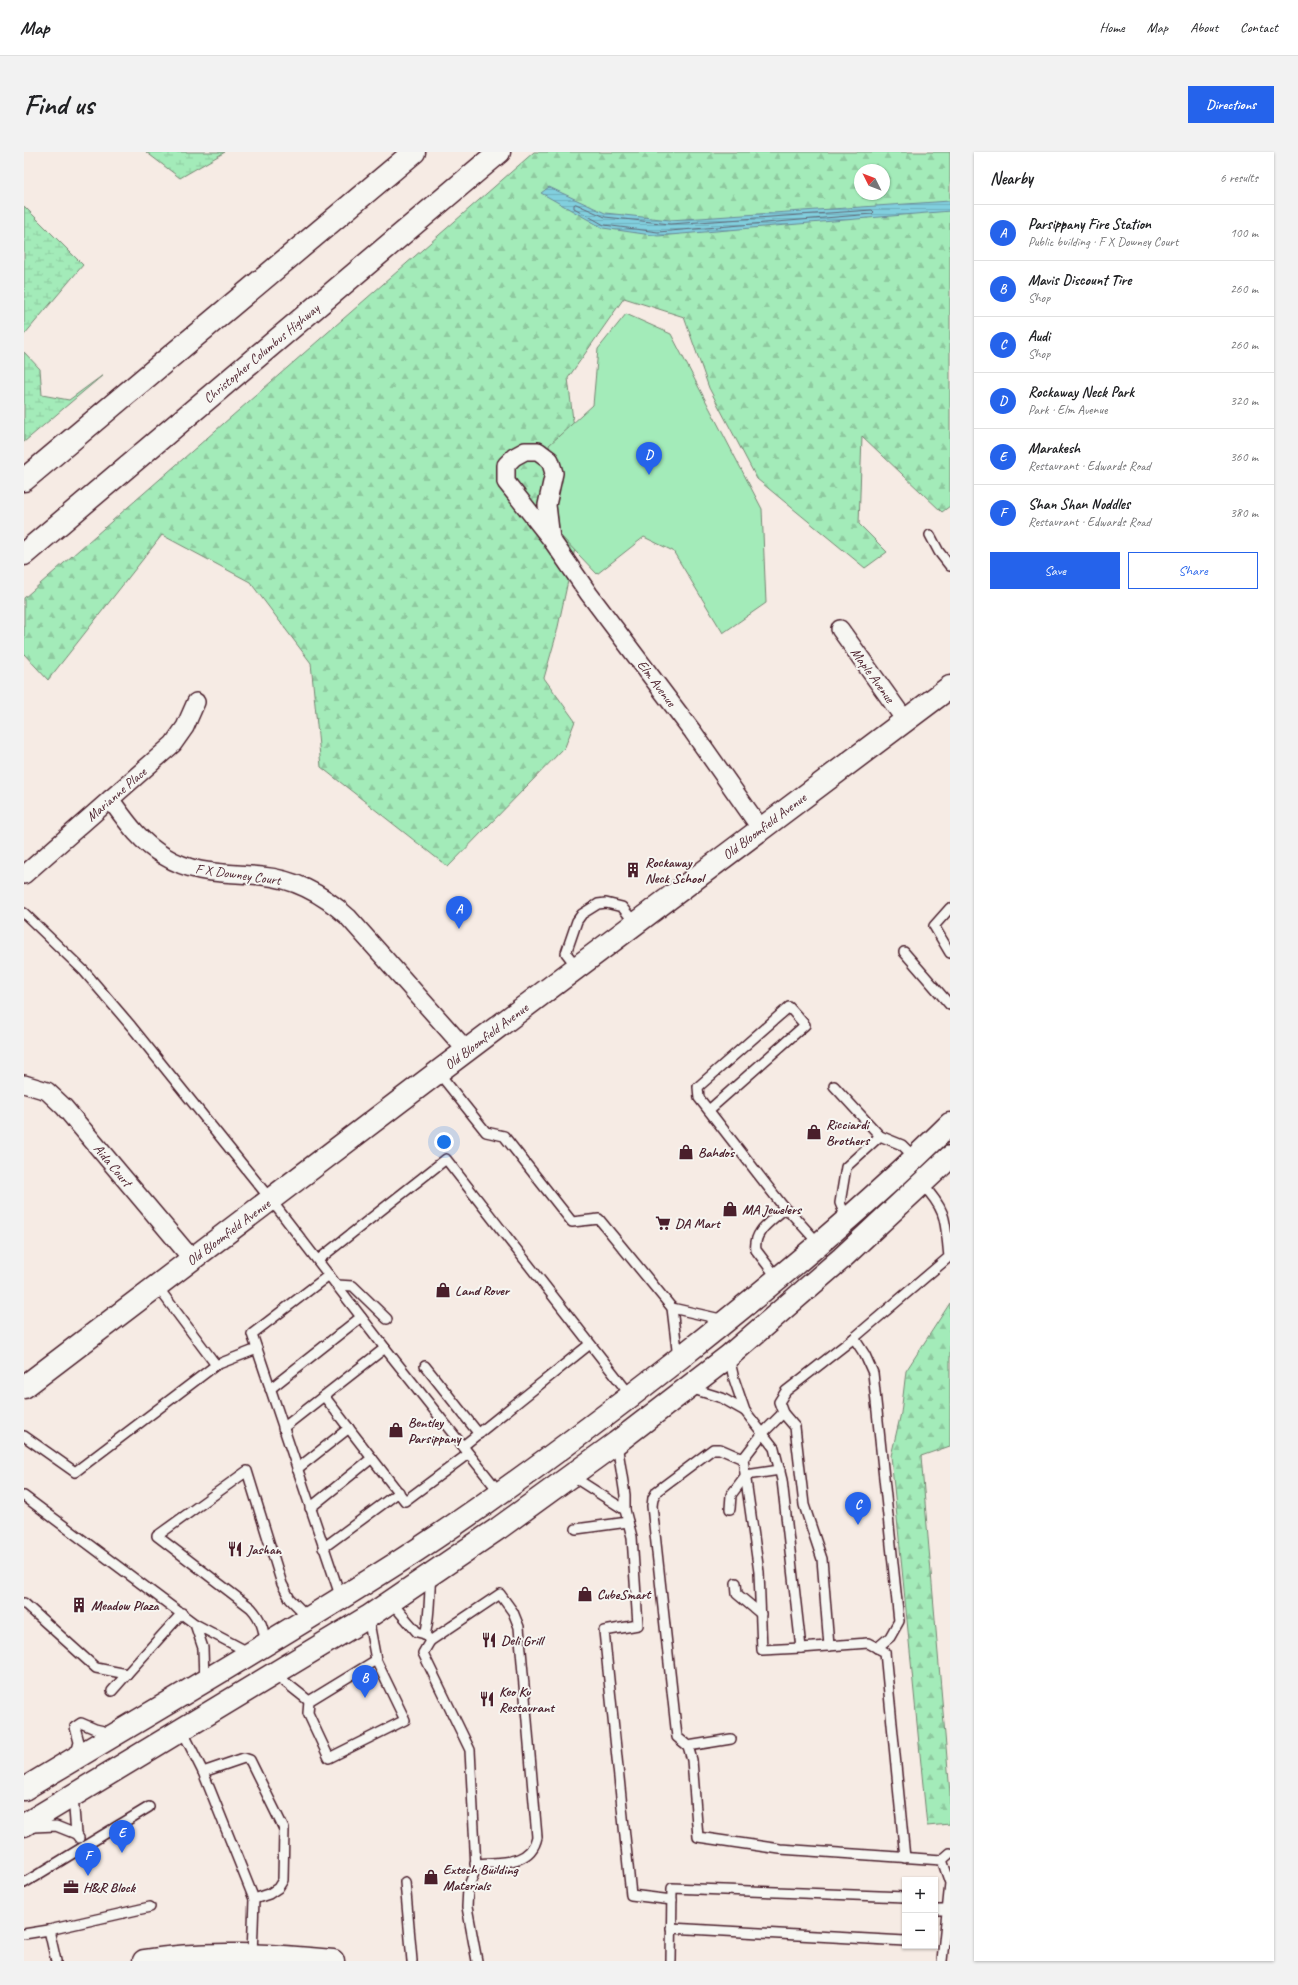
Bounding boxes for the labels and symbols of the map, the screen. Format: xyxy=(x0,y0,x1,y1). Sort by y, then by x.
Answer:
north arrow xyxy=(854,164,890,200)
street label: Christopher Columbus Highway xyxy=(200,299,324,407)
pin: D xyxy=(636,442,662,475)
street label: Maple Avenue xyxy=(847,644,899,707)
street label: Elm Avenue xyxy=(634,657,680,711)
street label: Marianne Place xyxy=(83,763,151,825)
street label: Old Bloomfield Avenue xyxy=(719,789,811,863)
place label: Rockaway Neck School xyxy=(645,854,706,887)
street label: F X Downey Court xyxy=(194,860,283,889)
building icon: Rockaway Neck School xyxy=(624,861,642,879)
pin: A xyxy=(446,896,472,929)
street label: Old Bloomfield Avenue xyxy=(441,999,533,1073)
place label: Ricciardi Brothers xyxy=(826,1116,871,1149)
shop icon: Ricciardi Brothers xyxy=(805,1123,823,1141)
your location xyxy=(434,1132,454,1152)
street label: Aida Court xyxy=(90,1140,137,1192)
shop icon: Bahdos xyxy=(677,1143,695,1161)
place label: Bahdos xyxy=(698,1144,736,1161)
street label: Old Bloomfield Avenue xyxy=(183,1195,275,1269)
shop icon: MA Jewelers xyxy=(721,1200,739,1218)
place label: MA Jewelers xyxy=(742,1201,803,1218)
supermarket icon: DA Mart xyxy=(654,1214,672,1232)
place label: DA Mart xyxy=(675,1215,722,1232)
shop icon: Land Rover xyxy=(434,1281,452,1299)
place label: Land Rover xyxy=(455,1282,511,1299)
place label: Bentley Parsippany xyxy=(408,1414,463,1447)
shop icon: Bentley Parsippany xyxy=(387,1421,405,1439)
pin: C xyxy=(845,1492,871,1525)
restaurant icon: Jashan xyxy=(226,1540,244,1558)
place label: Jashan xyxy=(246,1541,283,1558)
shop icon: CubeSmart xyxy=(576,1585,594,1603)
place label: CubeSmart xyxy=(597,1586,652,1603)
building icon: Meadow Plaza xyxy=(70,1596,88,1614)
place label: Meadow Plaza xyxy=(91,1597,160,1614)
restaurant icon: Deli Grill xyxy=(480,1631,498,1649)
place label: Deli Grill xyxy=(501,1632,546,1649)
pin: B xyxy=(352,1665,378,1698)
place label: Keo Ku Restaurant xyxy=(499,1683,556,1716)
restaurant icon: Keo Ku Restaurant xyxy=(478,1690,496,1708)
pin: E xyxy=(109,1820,135,1853)
pin: F xyxy=(75,1843,101,1876)
place label: Extech Building Materials xyxy=(443,1861,520,1894)
shop icon: Extech Building Materials xyxy=(422,1868,440,1886)
office icon: H&R Block xyxy=(62,1878,80,1896)
place label: H&R Block xyxy=(83,1879,137,1896)

